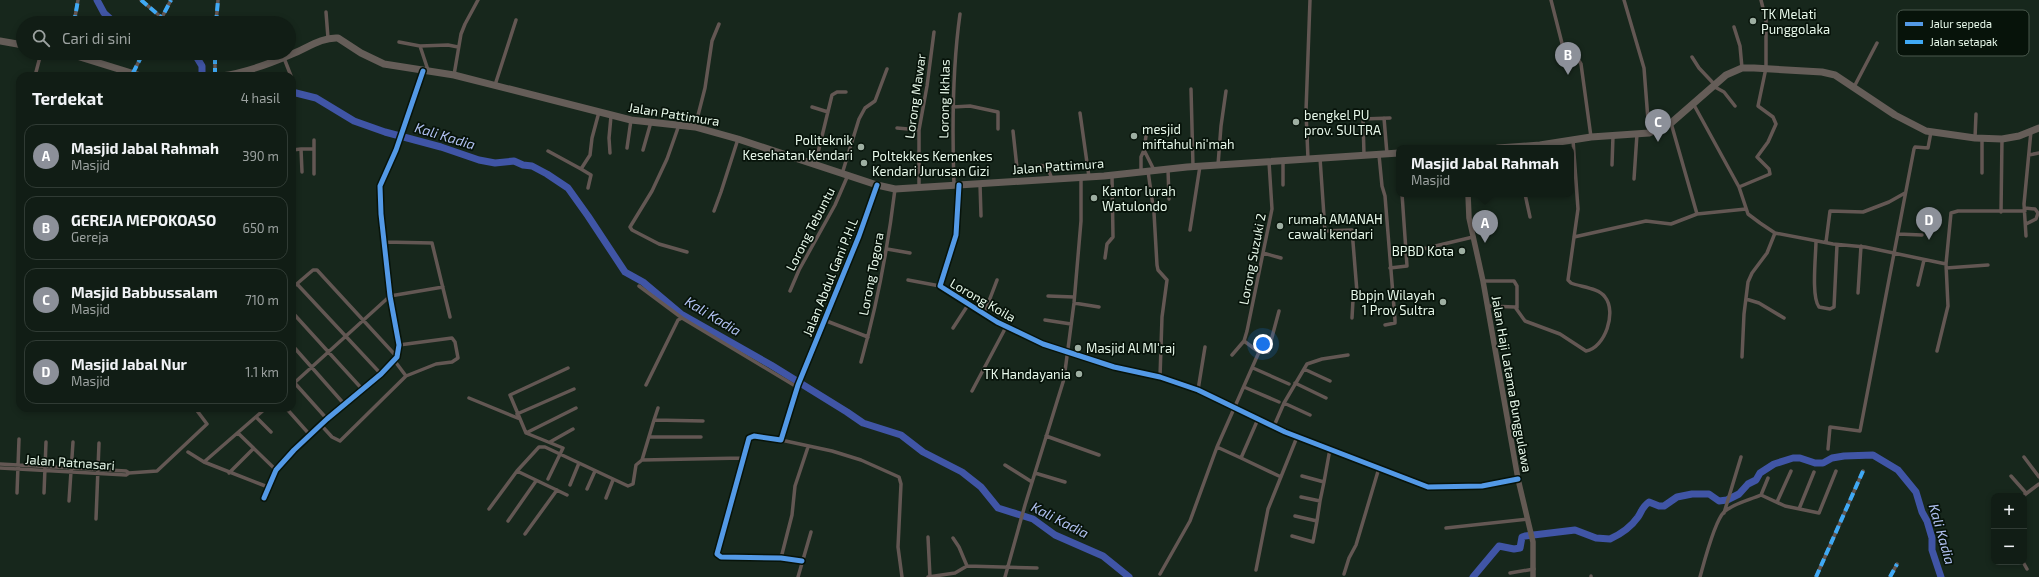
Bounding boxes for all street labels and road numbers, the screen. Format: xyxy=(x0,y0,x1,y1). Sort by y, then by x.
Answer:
street label: Lorong Mawar xyxy=(901,52,929,140)
street label: Lorong Ikhlas xyxy=(935,59,953,139)
street label: Jalan Pattimura xyxy=(627,99,721,129)
street label: Jalan Pattimura xyxy=(1012,155,1104,177)
street label: Lorong Tebuntu xyxy=(782,185,838,273)
street label: Lorong Suzuki 2 xyxy=(1235,212,1269,306)
street label: Jalan Abdul Gani P.H.L xyxy=(799,215,861,339)
street label: Lorong Togora xyxy=(855,231,887,317)
street label: Lorong Koila xyxy=(947,275,1019,325)
street label: Jalan Haji Latama Bunggulawa xyxy=(1489,294,1535,474)
street label: Jalan Ratnasari xyxy=(25,451,115,473)

